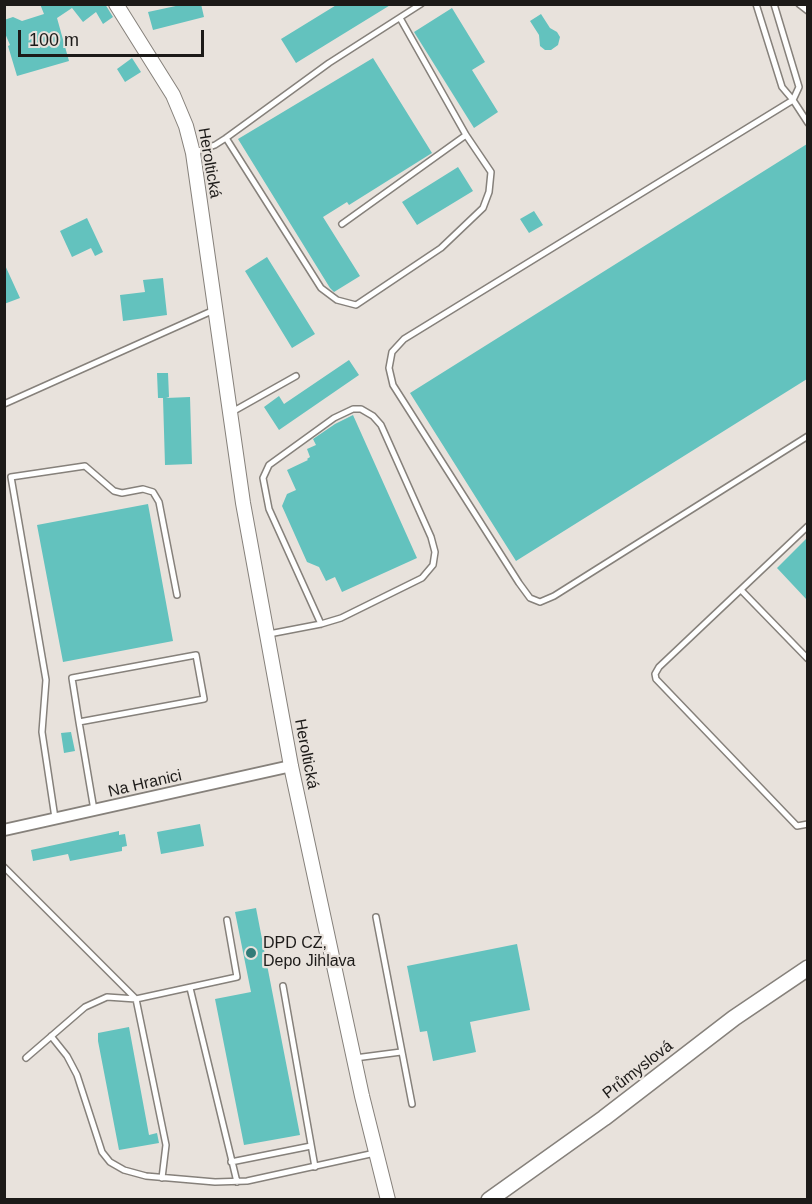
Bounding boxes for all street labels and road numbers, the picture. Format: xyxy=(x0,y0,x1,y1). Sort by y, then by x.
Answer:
street label: Heroltická xyxy=(193,126,225,200)
street label: Heroltická xyxy=(290,717,322,791)
street label: Na Hranici xyxy=(106,766,184,802)
street label: Průmyslová xyxy=(599,1037,677,1103)

